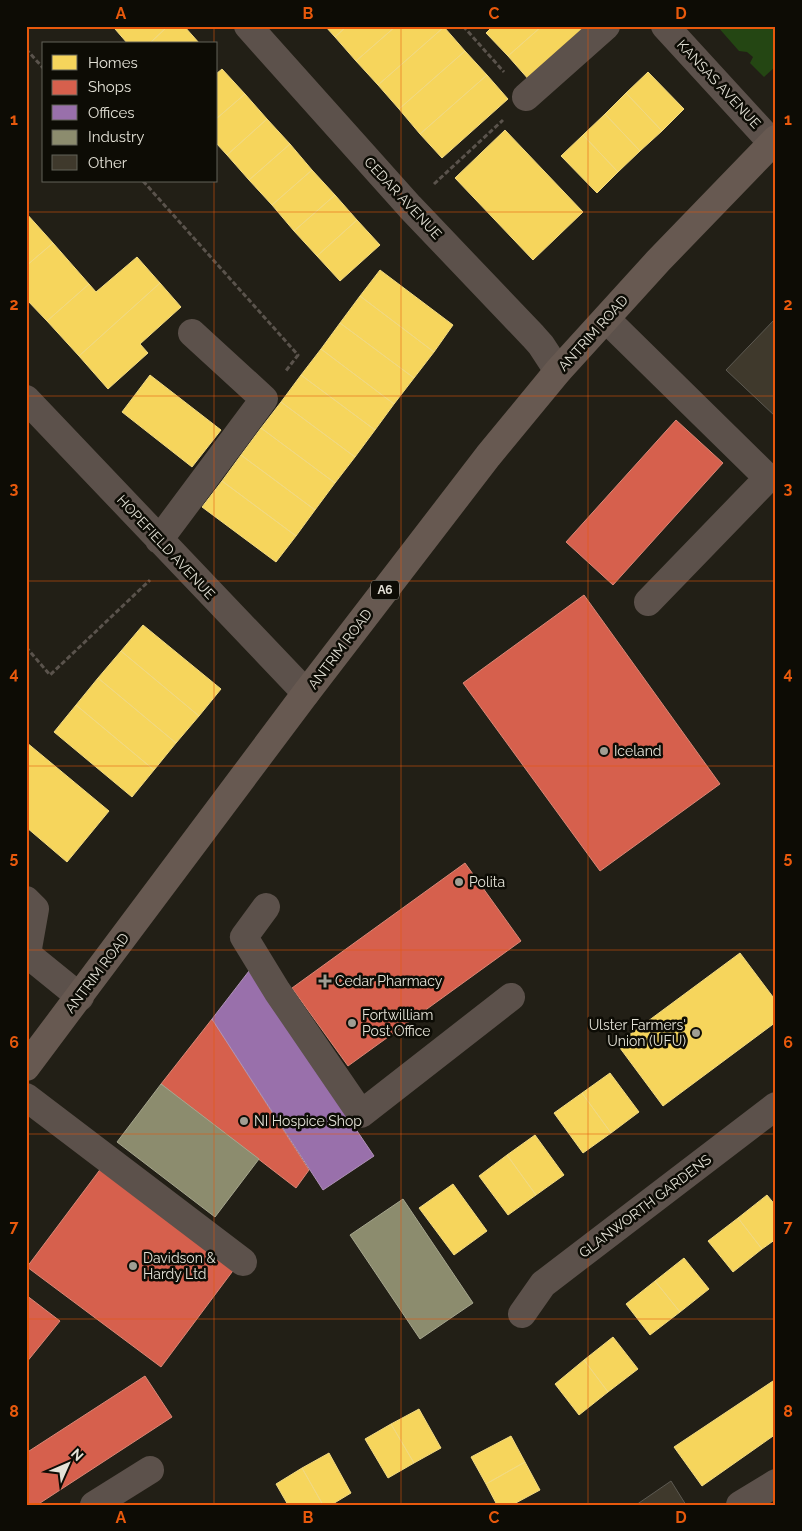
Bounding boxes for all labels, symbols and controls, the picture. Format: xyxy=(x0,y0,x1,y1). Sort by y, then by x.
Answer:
text: A xyxy=(116,4,127,23)
text: B xyxy=(303,4,314,23)
text: C xyxy=(489,4,500,23)
text: D xyxy=(675,4,687,23)
street label: KANSAS AVENUE xyxy=(674,36,764,132)
legend xyxy=(42,42,218,182)
text: Homes xyxy=(88,54,138,72)
text: Shops xyxy=(88,78,131,96)
text: Offices xyxy=(88,104,135,122)
text: 1 xyxy=(10,110,18,129)
text: 1 xyxy=(784,110,792,129)
text: Industry xyxy=(88,128,144,146)
text: Other xyxy=(88,154,128,172)
street label: CEDAR AVENUE xyxy=(361,154,445,242)
street label: ANTRIM ROAD xyxy=(555,292,631,374)
text: 2 xyxy=(9,295,19,314)
text: 2 xyxy=(783,295,793,314)
text: 3 xyxy=(10,479,19,498)
text: 3 xyxy=(784,479,793,498)
street label: HOPEFIELD AVENUE xyxy=(114,492,218,602)
road number: A6 xyxy=(371,580,399,600)
street label: ANTRIM ROAD xyxy=(305,606,375,692)
text: 4 xyxy=(9,664,19,683)
text: 4 xyxy=(783,664,793,683)
place label: Iceland xyxy=(614,743,662,759)
marker: Iceland xyxy=(598,745,610,757)
text: 5 xyxy=(10,848,19,867)
text: 5 xyxy=(784,848,793,867)
place label: Polita xyxy=(469,874,505,890)
marker: Polita xyxy=(453,876,465,888)
street label: ANTRIM ROAD xyxy=(62,930,132,1016)
place label: Cedar Pharmacy xyxy=(335,973,443,989)
marker: Cedar Pharmacy xyxy=(319,975,331,987)
place label: Fortwilliam Post Office xyxy=(362,1007,433,1039)
marker: Fortwilliam Post Office xyxy=(346,1017,358,1029)
place label: Ulster Farmers' Union (UFU) xyxy=(589,1017,686,1049)
marker: Ulster Farmers' Union (UFU) xyxy=(690,1027,702,1039)
text: 6 xyxy=(9,1033,19,1052)
text: 6 xyxy=(783,1033,793,1052)
place label: NI Hospice Shop xyxy=(254,1113,362,1129)
marker: NI Hospice Shop xyxy=(238,1115,250,1127)
street label: GLANWORTH GARDENS xyxy=(576,1151,715,1261)
text: 7 xyxy=(10,1217,19,1236)
text: 7 xyxy=(784,1217,793,1236)
place label: Davidson & Hardy Ltd xyxy=(143,1250,216,1282)
marker: Davidson & Hardy Ltd xyxy=(127,1260,139,1272)
text: 8 xyxy=(9,1402,19,1421)
text: 8 xyxy=(783,1402,793,1421)
north arrow xyxy=(42,1438,92,1488)
text: N xyxy=(68,1445,87,1464)
text: A xyxy=(116,1508,127,1527)
text: B xyxy=(303,1508,314,1527)
text: C xyxy=(489,1508,500,1527)
text: D xyxy=(675,1508,687,1527)

